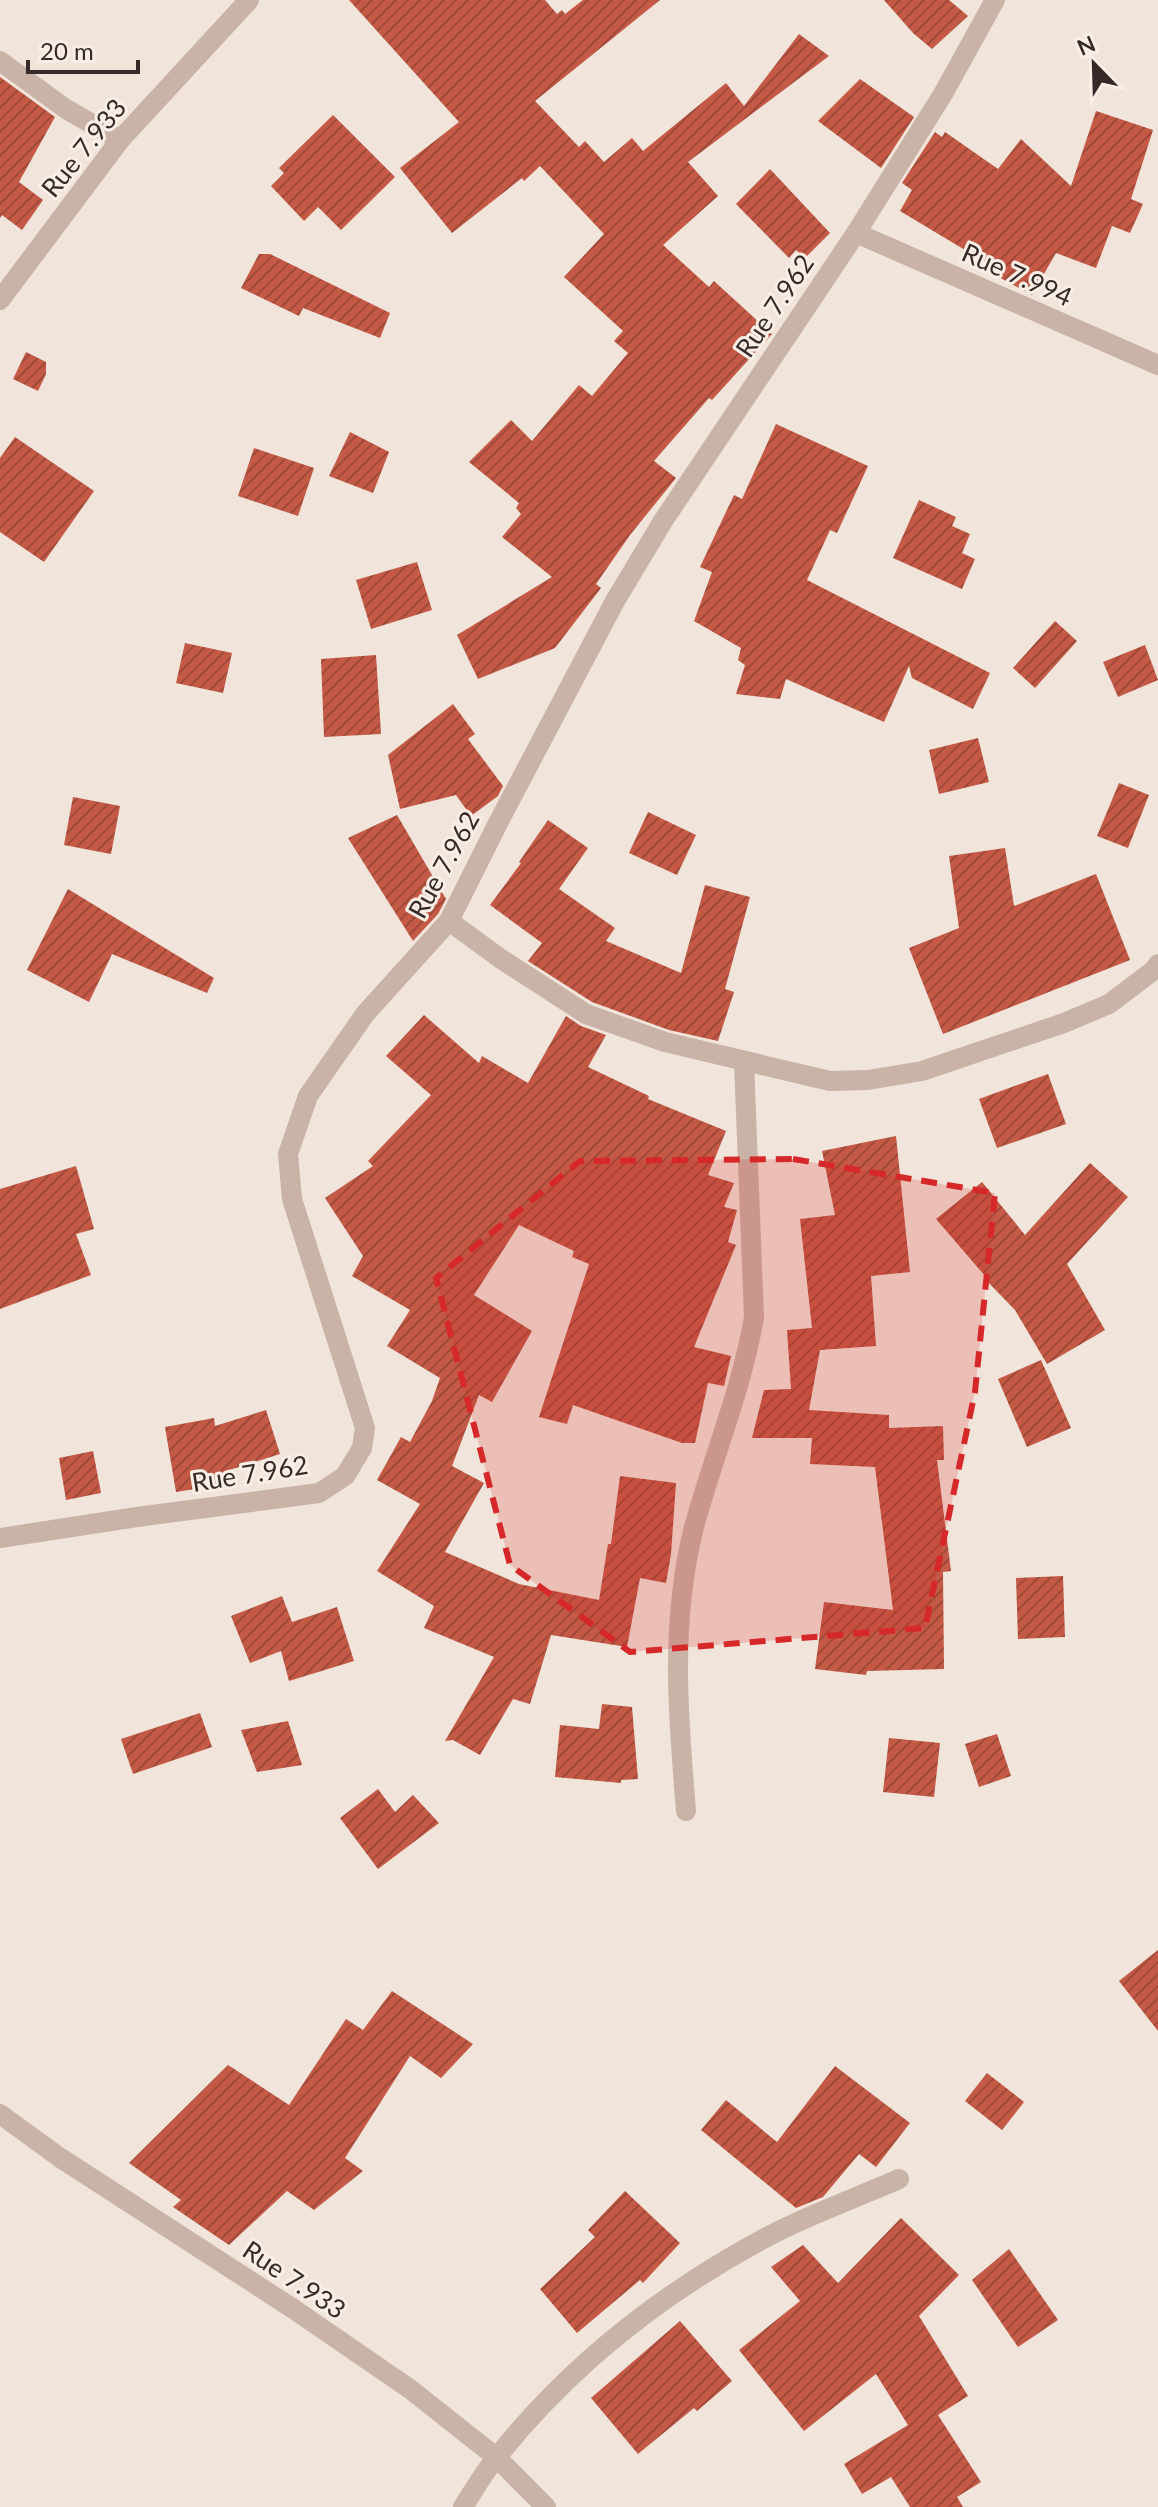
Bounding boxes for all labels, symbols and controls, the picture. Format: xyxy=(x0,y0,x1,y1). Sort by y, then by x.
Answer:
scale bar xyxy=(28,24,138,74)
north arrow xyxy=(1054,24,1134,104)
text: N xyxy=(1073,29,1099,61)
text: 20 m xyxy=(40,36,94,65)
street label: Rue 7.933 xyxy=(34,92,133,203)
street label: Rue 7.994 xyxy=(957,236,1077,313)
street label: Rue 7.962 xyxy=(728,248,820,363)
street label: Rue 7.962 xyxy=(401,806,486,923)
street label: Rue 7.962 xyxy=(190,1448,310,1498)
street label: Rue 7.933 xyxy=(237,2233,352,2325)

